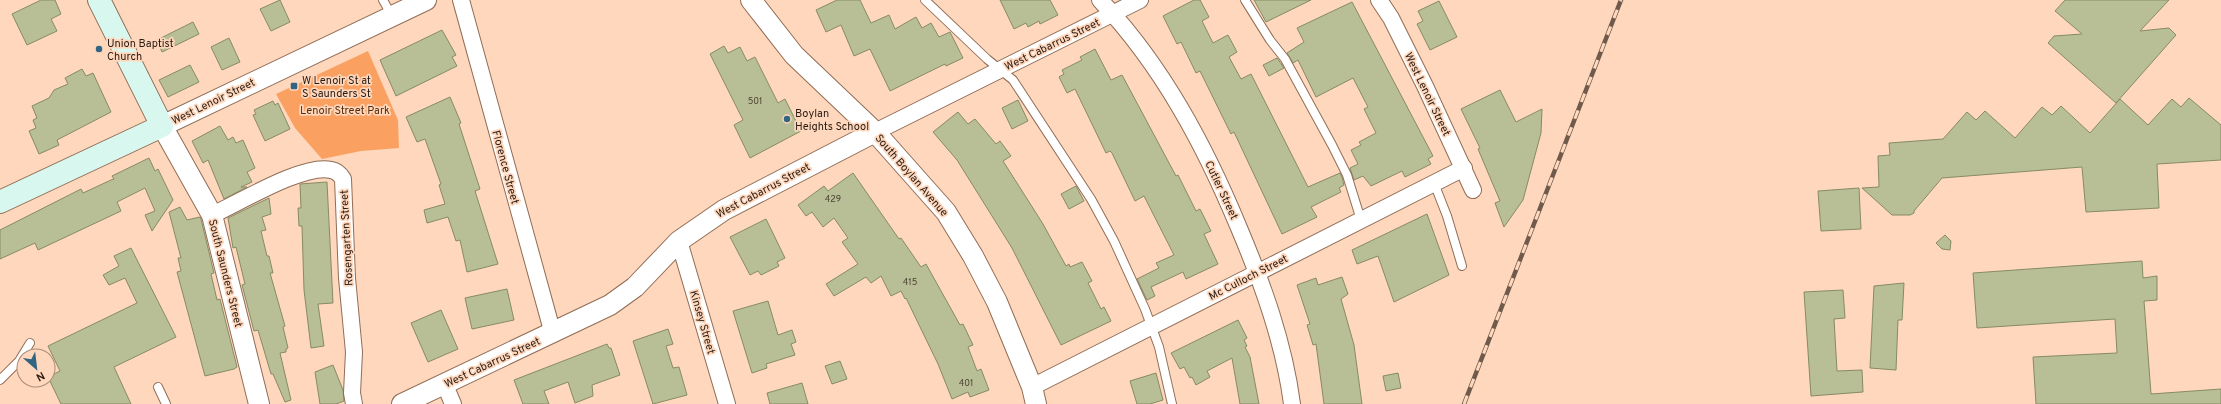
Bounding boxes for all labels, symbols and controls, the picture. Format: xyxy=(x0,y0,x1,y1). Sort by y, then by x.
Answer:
street label: West Cabarrus Street xyxy=(1002,16,1102,74)
place label: Union Baptist Church xyxy=(107,37,174,64)
marker: Union Baptist Church xyxy=(94,44,104,54)
street label: West Lenoir Street xyxy=(1401,50,1453,139)
place label: W Lenoir St at S Saunders St xyxy=(302,74,371,101)
street label: West Lenoir Street xyxy=(169,76,258,128)
marker: W Lenoir St at S Saunders St xyxy=(289,81,299,91)
house number: 501 xyxy=(748,96,762,107)
park label: Lenoir Street Park xyxy=(300,104,390,118)
place label: Boylan Heights School xyxy=(795,107,869,134)
marker: Boylan Heights School xyxy=(782,114,792,124)
street label: Florence Street xyxy=(488,129,522,206)
street label: South Boylan Avenue xyxy=(872,132,951,220)
street label: Cutler Street xyxy=(1201,159,1241,222)
street label: West Cabarrus Street xyxy=(714,160,813,222)
street label: Rosengarten Street xyxy=(337,189,357,286)
house number: 429 xyxy=(825,194,841,205)
street label: South Saunders Street xyxy=(205,218,245,329)
street label: Mc Culloch Street xyxy=(1207,252,1290,304)
house number: 415 xyxy=(903,277,917,288)
street label: Kinsey Street xyxy=(686,289,718,356)
street label: West Cabarrus Street xyxy=(442,335,543,391)
north arrow xyxy=(16,348,56,388)
text: N xyxy=(33,368,47,384)
house number: 401 xyxy=(959,378,973,389)

